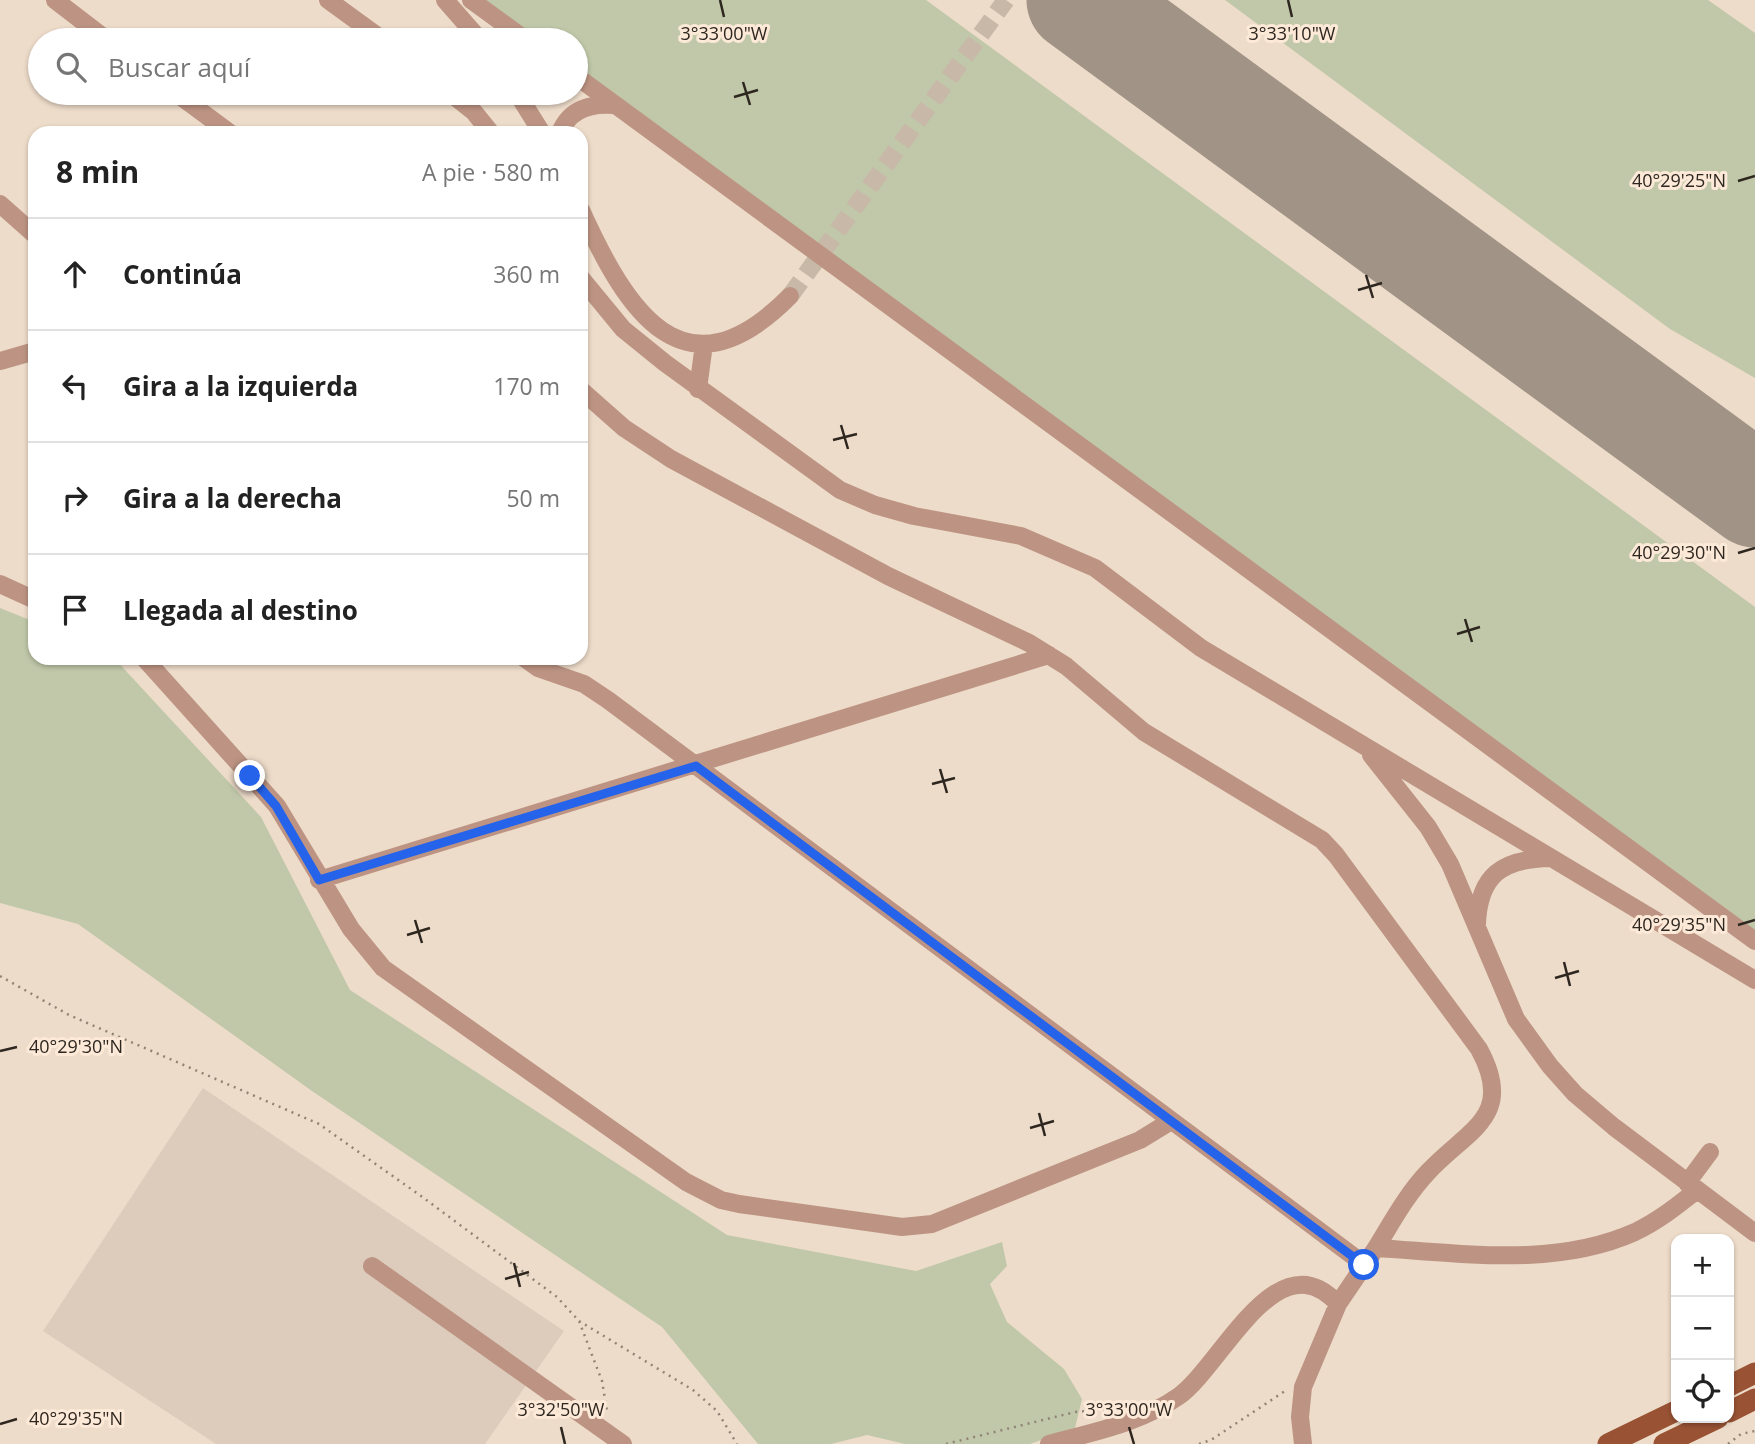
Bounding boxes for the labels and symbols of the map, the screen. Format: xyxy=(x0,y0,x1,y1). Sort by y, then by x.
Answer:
text: 3°33'00"W xyxy=(681,21,768,45)
text: 3°33'10"W xyxy=(1249,21,1336,45)
text: 40°29'25"N xyxy=(1632,168,1726,192)
text: 40°29'30"N xyxy=(1632,540,1726,564)
route end xyxy=(234,760,265,791)
text: 40°29'35"N xyxy=(1632,912,1726,936)
text: 40°29'30"N xyxy=(29,1034,123,1058)
route start xyxy=(1348,1249,1379,1280)
text: 3°32'50"W xyxy=(518,1397,605,1421)
text: 3°33'00"W xyxy=(1086,1397,1173,1421)
text: 40°29'35"N xyxy=(29,1406,123,1430)

